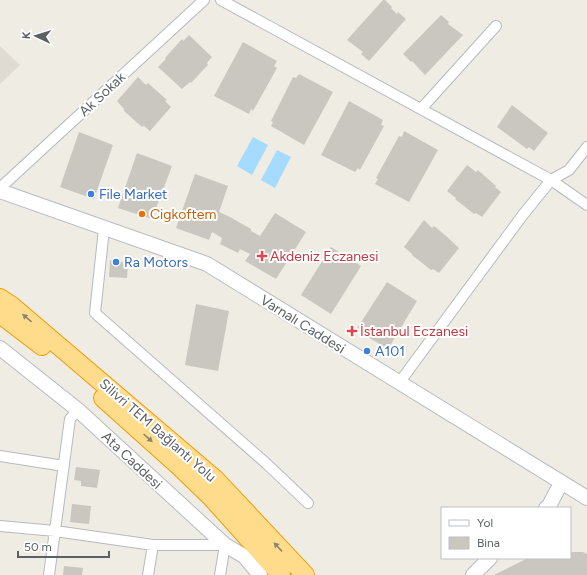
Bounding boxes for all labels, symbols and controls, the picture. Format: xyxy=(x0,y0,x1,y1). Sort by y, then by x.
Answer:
north arrow xyxy=(16,16,56,56)
text: K xyxy=(20,31,33,39)
street label: Ak Sokak xyxy=(76,69,129,120)
place label: File Market xyxy=(99,186,167,203)
marker: File Market xyxy=(86,189,96,199)
place label: Cigkoftem xyxy=(150,206,216,223)
marker: Cigkoftem xyxy=(137,209,147,219)
place label: Akdeniz Eczanesi xyxy=(270,248,378,265)
marker: Akdeniz Eczanesi xyxy=(257,251,267,261)
place label: Ra Motors xyxy=(124,254,188,271)
marker: Ra Motors xyxy=(111,257,121,267)
street label: Varnalı Caddesi xyxy=(257,292,348,357)
one-way arrow xyxy=(21,314,32,323)
place label: İstanbul Eczanesi xyxy=(360,323,468,340)
marker: İstanbul Eczanesi xyxy=(347,326,357,336)
place label: A101 xyxy=(375,343,405,360)
marker: A101 xyxy=(362,346,372,356)
street label: Silivri TEM Bağlantı Yolu xyxy=(96,375,219,486)
street label: Ata Caddesi xyxy=(98,428,165,493)
one-way arrow xyxy=(142,434,153,443)
legend xyxy=(441,507,571,559)
text: Yol xyxy=(477,516,493,530)
scale bar xyxy=(18,533,109,559)
text: Bina xyxy=(477,536,500,550)
text: 50 m xyxy=(24,540,52,554)
one-way arrow xyxy=(273,542,283,552)

